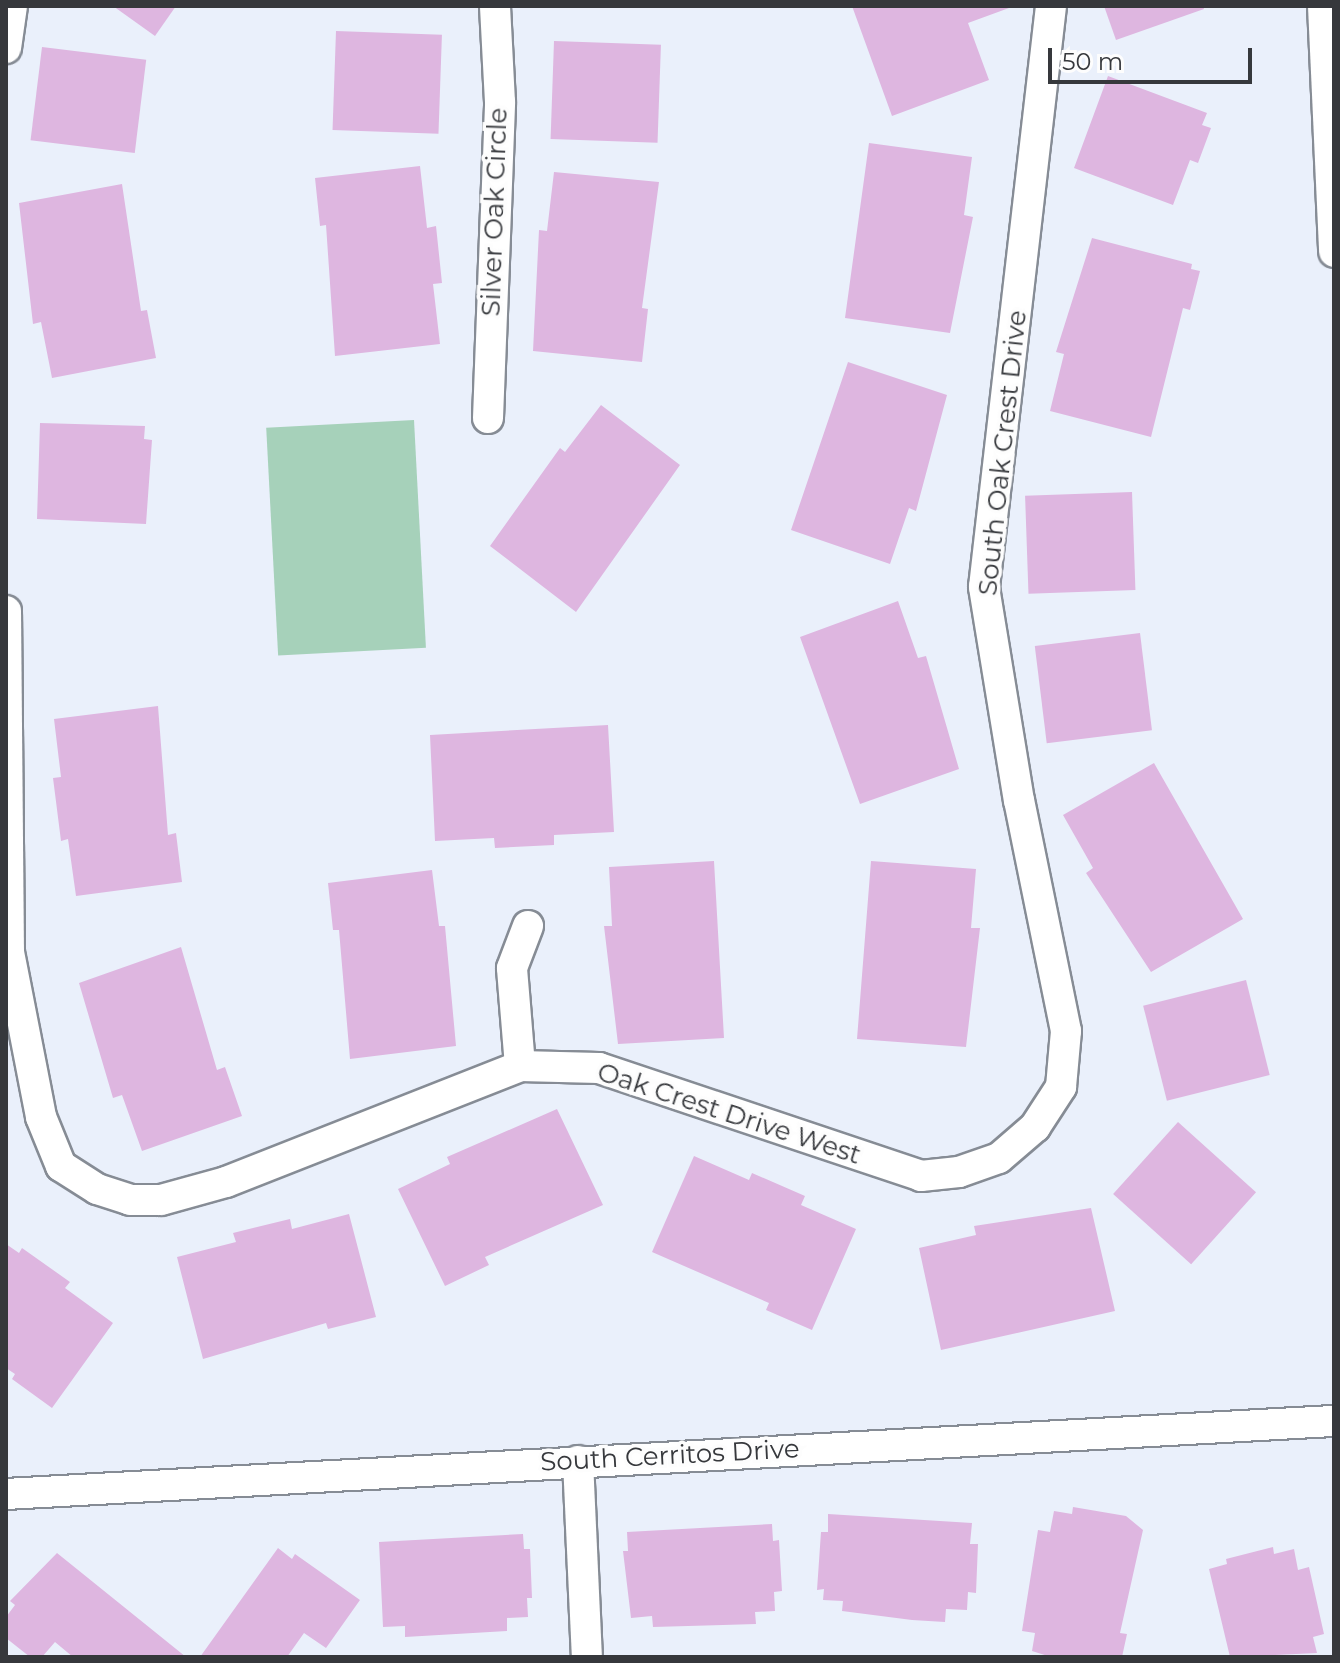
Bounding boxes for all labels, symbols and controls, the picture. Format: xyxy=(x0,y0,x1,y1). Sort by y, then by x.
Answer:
scale bar xyxy=(1052,32,1256,82)
text: 50 m xyxy=(1062,47,1123,76)
street label: Silver Oak Circle xyxy=(476,107,514,317)
street label: South Oak Crest Drive xyxy=(973,309,1033,597)
street label: Oak Crest Drive West xyxy=(593,1057,865,1171)
street label: South Cerritos Drive xyxy=(540,1434,800,1478)

